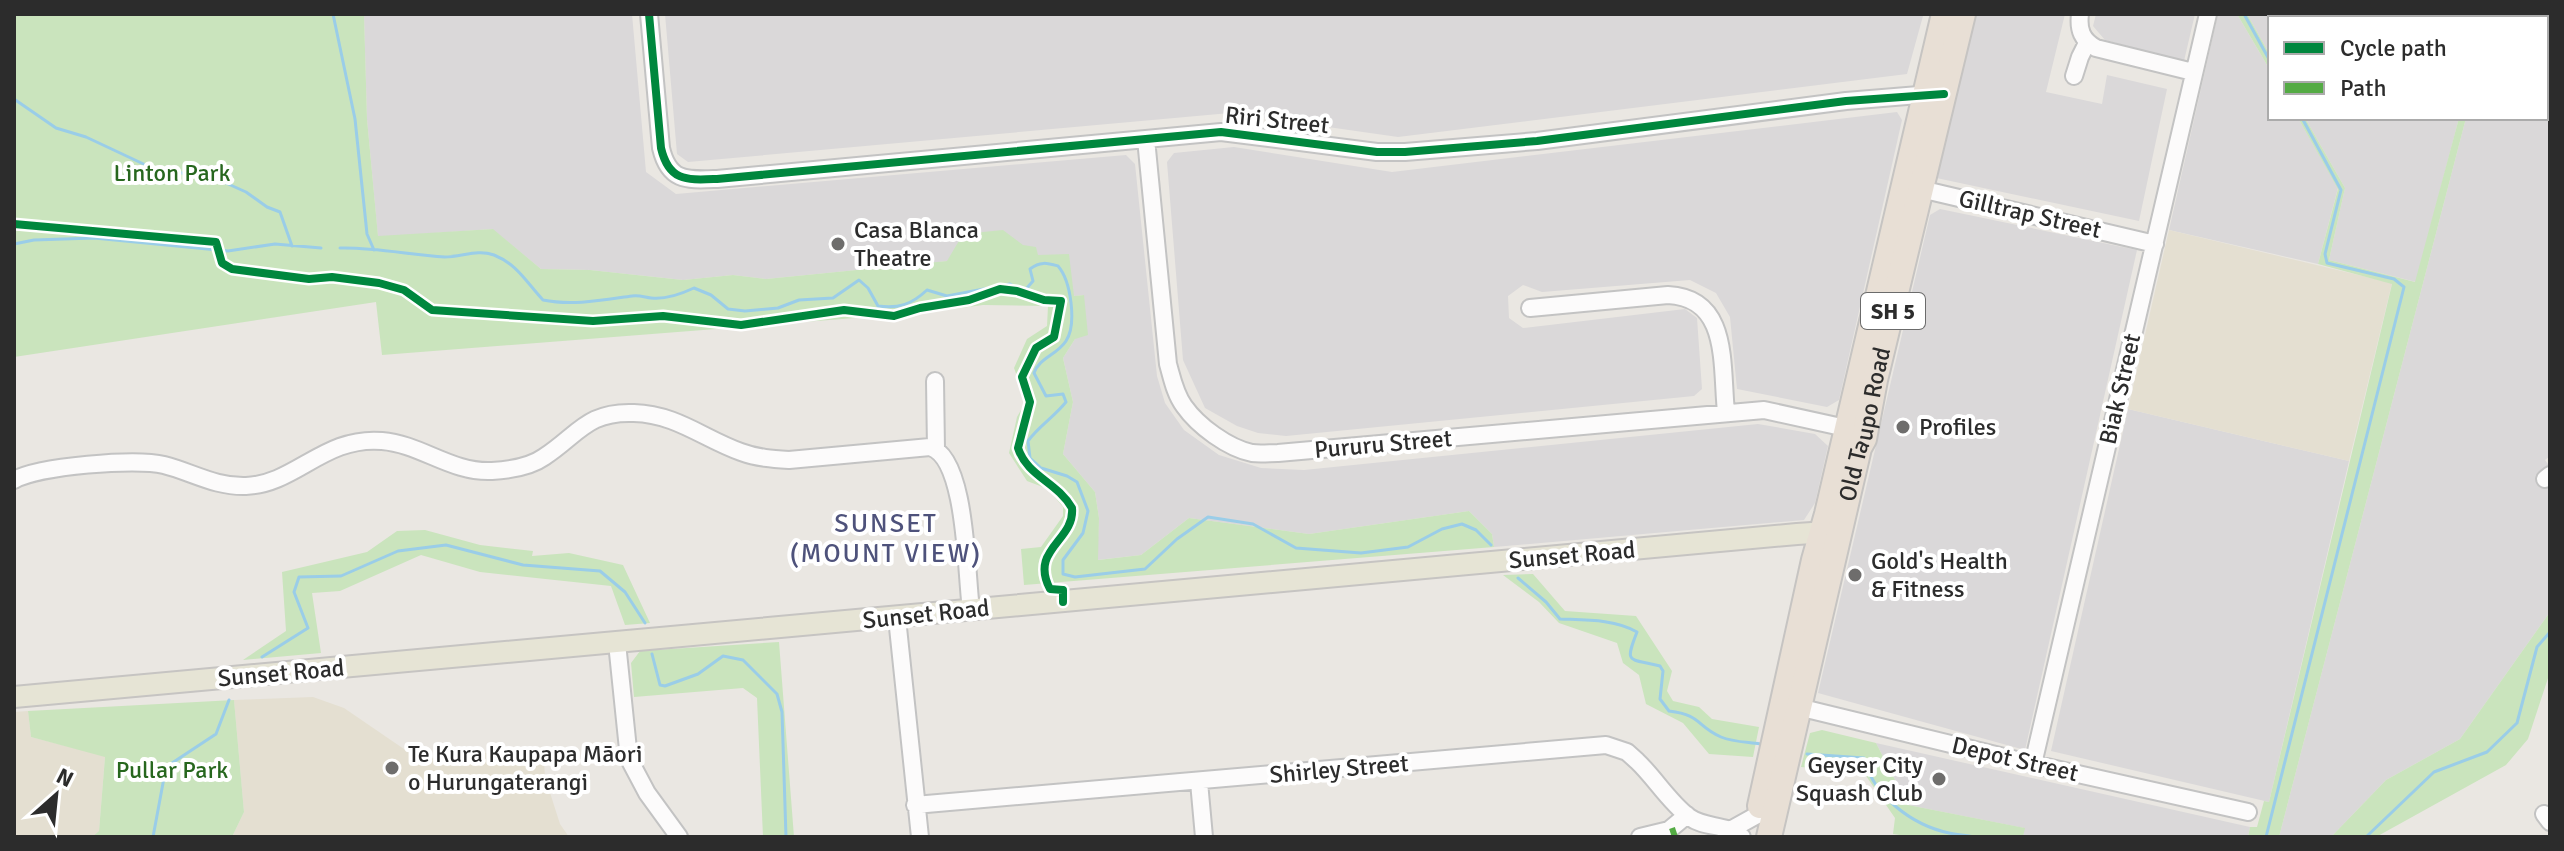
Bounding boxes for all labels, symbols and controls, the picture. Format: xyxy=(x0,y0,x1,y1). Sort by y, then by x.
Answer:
legend xyxy=(2268,16,2548,120)
text: Cycle path xyxy=(2340,33,2447,63)
text: Path xyxy=(2340,73,2386,103)
street label: Riri Street xyxy=(1223,100,1331,140)
park label: Linton Park xyxy=(114,158,230,188)
street label: Gilltrap Street xyxy=(1956,183,2104,245)
place label: Casa Blanca Theatre xyxy=(854,215,979,273)
marker: Casa Blanca Theatre xyxy=(829,235,847,253)
road number: SH 5 xyxy=(1861,293,1925,329)
street label: Biak Street xyxy=(2093,331,2147,447)
street label: Old Taupo Road xyxy=(1832,344,1897,504)
place label: Profiles xyxy=(1919,412,1996,442)
marker: Profiles xyxy=(1894,418,1912,436)
street label: Pururu Street xyxy=(1313,423,1453,465)
district label: SUNSET (MOUNT VIEW) xyxy=(790,508,982,570)
street label: Sunset Road xyxy=(1507,535,1637,575)
place label: Gold's Health & Fitness xyxy=(1871,546,2008,604)
marker: Gold's Health & Fitness xyxy=(1846,566,1864,584)
street label: Sunset Road xyxy=(861,592,991,636)
street label: Sunset Road xyxy=(216,653,346,693)
street label: Depot Street xyxy=(1949,730,2081,788)
place label: Te Kura Kaupapa Māori o Hurungaterangi xyxy=(408,739,643,797)
street label: Shirley Street xyxy=(1268,748,1410,790)
place label: Geyser City Squash Club xyxy=(1796,750,1923,808)
north arrow xyxy=(16,755,96,835)
park label: Pullar Park xyxy=(116,755,228,785)
marker: Te Kura Kaupapa Māori o Hurungaterangi xyxy=(383,759,401,777)
text: N xyxy=(52,762,78,793)
marker: Geyser City Squash Club xyxy=(1930,770,1948,788)

